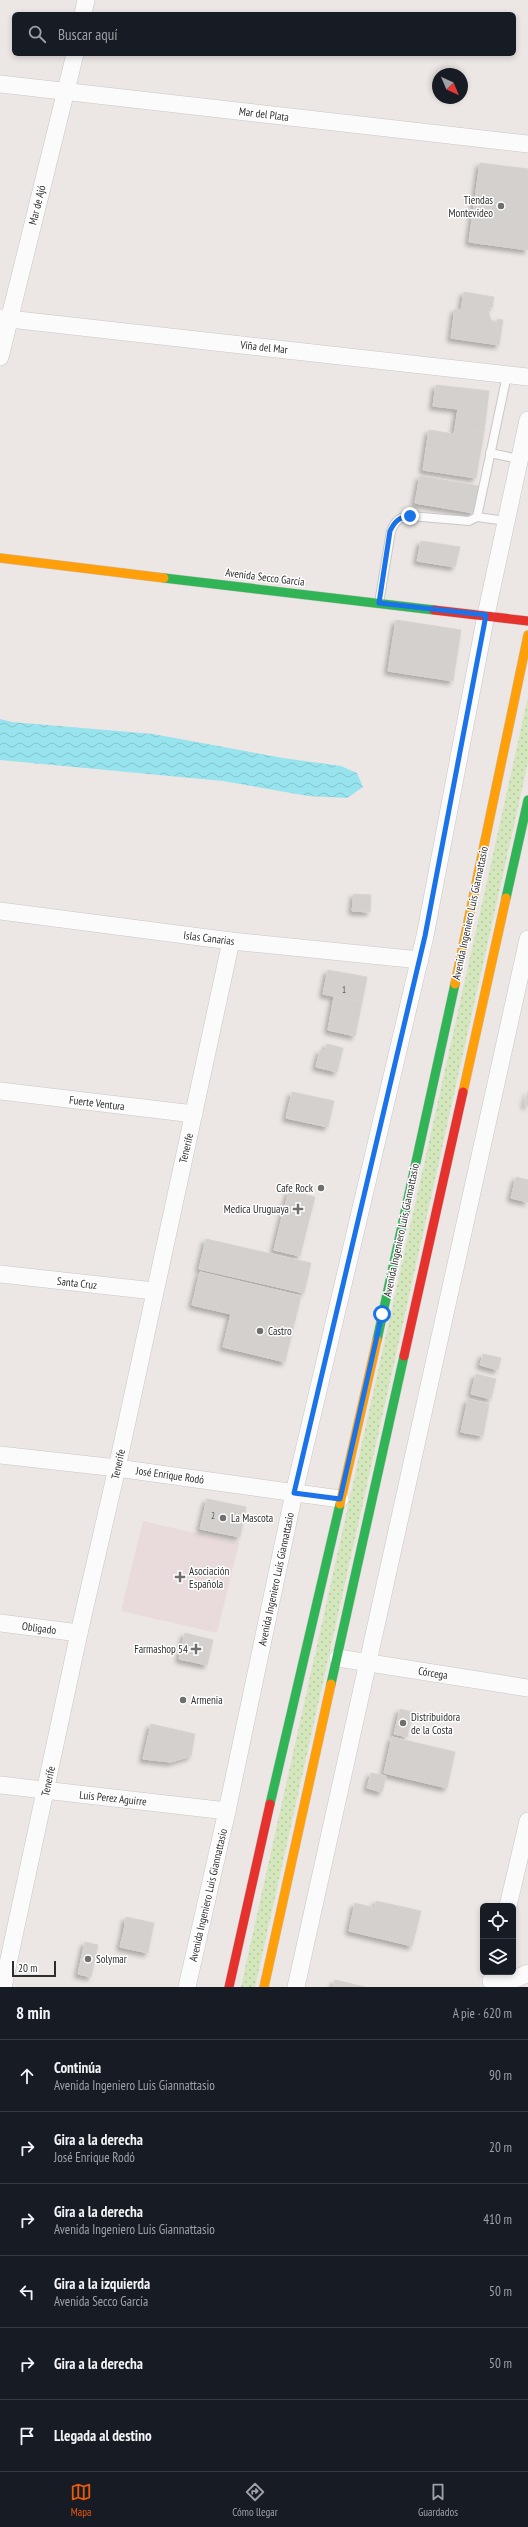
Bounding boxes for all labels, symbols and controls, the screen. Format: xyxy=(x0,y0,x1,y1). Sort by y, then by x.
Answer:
search box xyxy=(12,12,516,56)
icon: search xyxy=(26,23,48,45)
text: Buscar aquí xyxy=(58,25,118,44)
north arrow xyxy=(432,68,468,104)
street label: Mar del Plata xyxy=(238,104,290,124)
street label: Mar de Ajó xyxy=(25,183,49,226)
place label: Tiendas Montevideo xyxy=(448,193,493,220)
marker: Tiendas Montevideo xyxy=(496,201,506,211)
street label: Viña del Mar xyxy=(239,337,288,356)
route end xyxy=(401,507,419,525)
street label: Avenida Secco García xyxy=(225,565,305,589)
street label: Avenida Ingeniero Luis Giannattasio xyxy=(449,845,491,981)
street label: Islas Canarias xyxy=(183,928,236,948)
house number: 1 xyxy=(342,984,346,995)
street label: Fuerte Ventura xyxy=(68,1093,126,1113)
street label: Tenerife xyxy=(176,1131,196,1164)
street label: Avenida Ingeniero Luis Giannattasio xyxy=(380,1162,422,1298)
place label: Cafe Rock xyxy=(276,1181,314,1195)
marker: Cafe Rock xyxy=(316,1183,326,1193)
place label: Medica Uruguaya xyxy=(224,1202,289,1216)
marker: Medica Uruguaya xyxy=(292,1203,304,1215)
street label: Santa Cruz xyxy=(56,1274,98,1292)
route start xyxy=(373,1305,391,1323)
place label: Castro xyxy=(268,1324,292,1338)
marker: Castro xyxy=(255,1326,265,1336)
street label: Tenerife xyxy=(108,1447,128,1480)
street label: José Enrique Rodó xyxy=(134,1463,205,1487)
house number: 2 xyxy=(211,1510,215,1521)
place label: La Mascota xyxy=(231,1511,273,1525)
street label: Avenida Ingeniero Luis Giannattasio xyxy=(255,1511,297,1647)
marker: La Mascota xyxy=(218,1513,228,1523)
place label: Asociación Española xyxy=(189,1564,229,1591)
marker: Asociación Española xyxy=(174,1571,186,1583)
street label: Obligado xyxy=(21,1619,57,1637)
place label: Farmashop 54 xyxy=(134,1642,188,1656)
marker: Farmashop 54 xyxy=(191,1644,201,1654)
street label: Córcega xyxy=(417,1664,449,1682)
place label: Armenia xyxy=(191,1693,223,1707)
marker: Armenia xyxy=(178,1695,188,1705)
place label: Distribuidora de la Costa xyxy=(411,1710,460,1737)
marker: Distribuidora de la Costa xyxy=(398,1718,408,1728)
street label: Tenerife xyxy=(38,1764,58,1797)
street label: Luis Perez Aguirre xyxy=(79,1788,148,1809)
street label: Avenida Ingeniero Luis Giannattasio xyxy=(186,1827,230,1963)
map controls xyxy=(480,1903,516,1975)
button: locate xyxy=(480,1903,516,1939)
button: layers xyxy=(480,1939,516,1975)
place label: Solymar xyxy=(96,1952,127,1966)
marker: Solymar xyxy=(83,1954,93,1964)
scale bar xyxy=(12,1959,56,1978)
text: 20 m xyxy=(18,1961,37,1975)
text: 8 min xyxy=(16,2002,50,2024)
text: A pie · 620 m xyxy=(453,2005,512,2022)
text: Continúa xyxy=(54,2058,101,2077)
icon: ahead xyxy=(16,2065,38,2087)
text: 90 m xyxy=(489,2067,512,2084)
text: Avenida Ingeniero Luis Giannattasio xyxy=(54,2077,215,2094)
text: Gira a la derecha xyxy=(54,2130,143,2149)
icon: right xyxy=(16,2137,38,2159)
text: 20 m xyxy=(489,2139,512,2156)
text: José Enrique Rodó xyxy=(54,2149,135,2166)
text: Gira a la derecha xyxy=(54,2202,143,2221)
icon: right xyxy=(16,2209,38,2231)
text: 410 m xyxy=(483,2211,512,2228)
text: Avenida Ingeniero Luis Giannattasio xyxy=(54,2221,215,2238)
text: Gira a la izquierda xyxy=(54,2274,150,2293)
icon: left xyxy=(16,2281,38,2303)
text: 50 m xyxy=(489,2283,512,2300)
text: Avenida Secco García xyxy=(54,2293,148,2310)
icon: right xyxy=(16,2353,38,2375)
text: Gira a la derecha xyxy=(54,2354,143,2373)
text: 50 m xyxy=(489,2355,512,2372)
icon: arrive xyxy=(16,2425,38,2447)
text: Llegada al destino xyxy=(54,2426,152,2445)
tab: Mapa xyxy=(70,2481,92,2519)
tab: Cómo llegar xyxy=(232,2481,278,2519)
tab: Guardados xyxy=(418,2481,458,2519)

